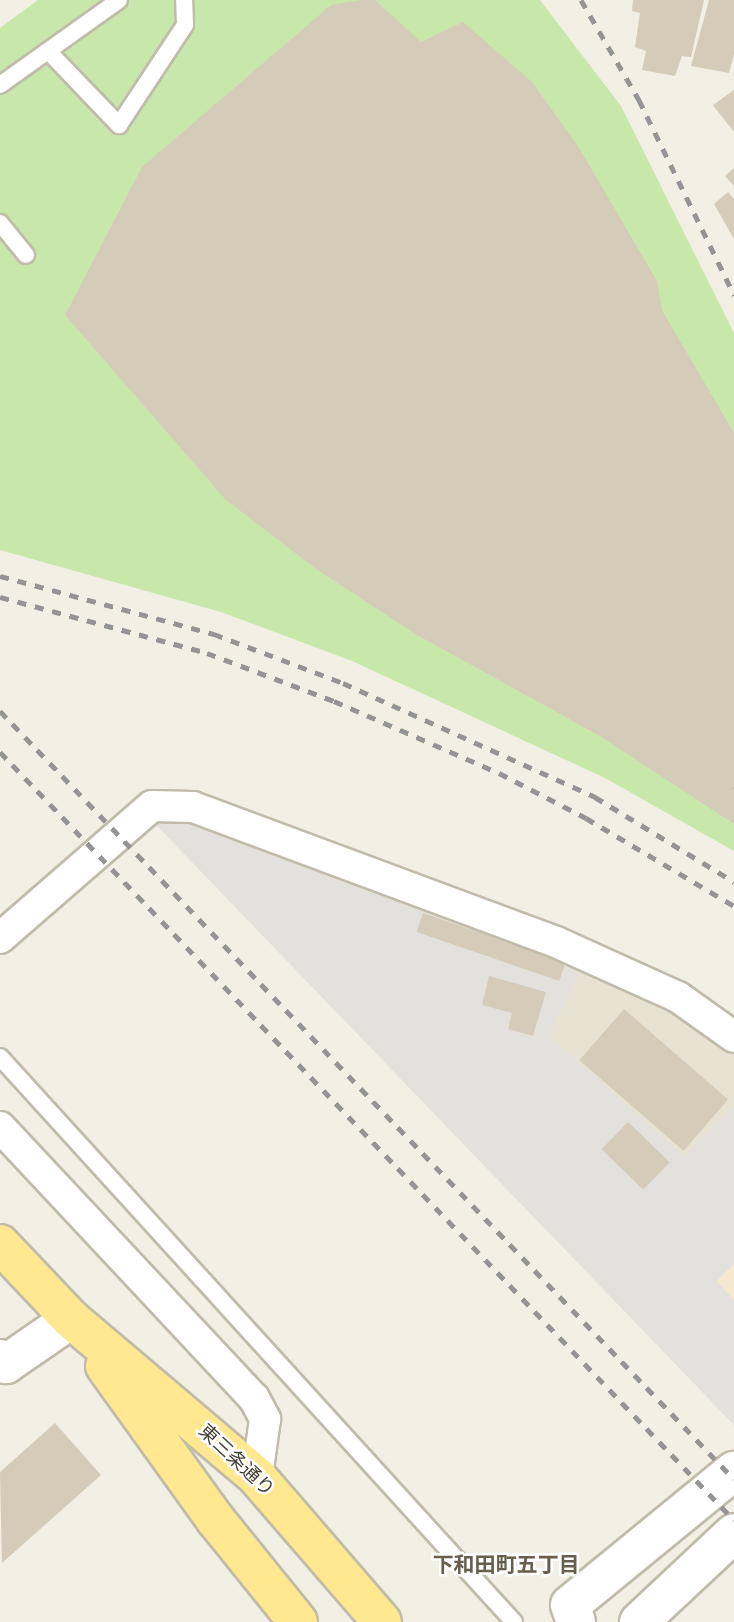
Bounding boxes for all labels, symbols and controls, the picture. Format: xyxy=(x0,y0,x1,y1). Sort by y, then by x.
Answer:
street label: 東三条通り xyxy=(193,1420,279,1502)
district label: 下和田町五丁目 xyxy=(433,1553,579,1579)

